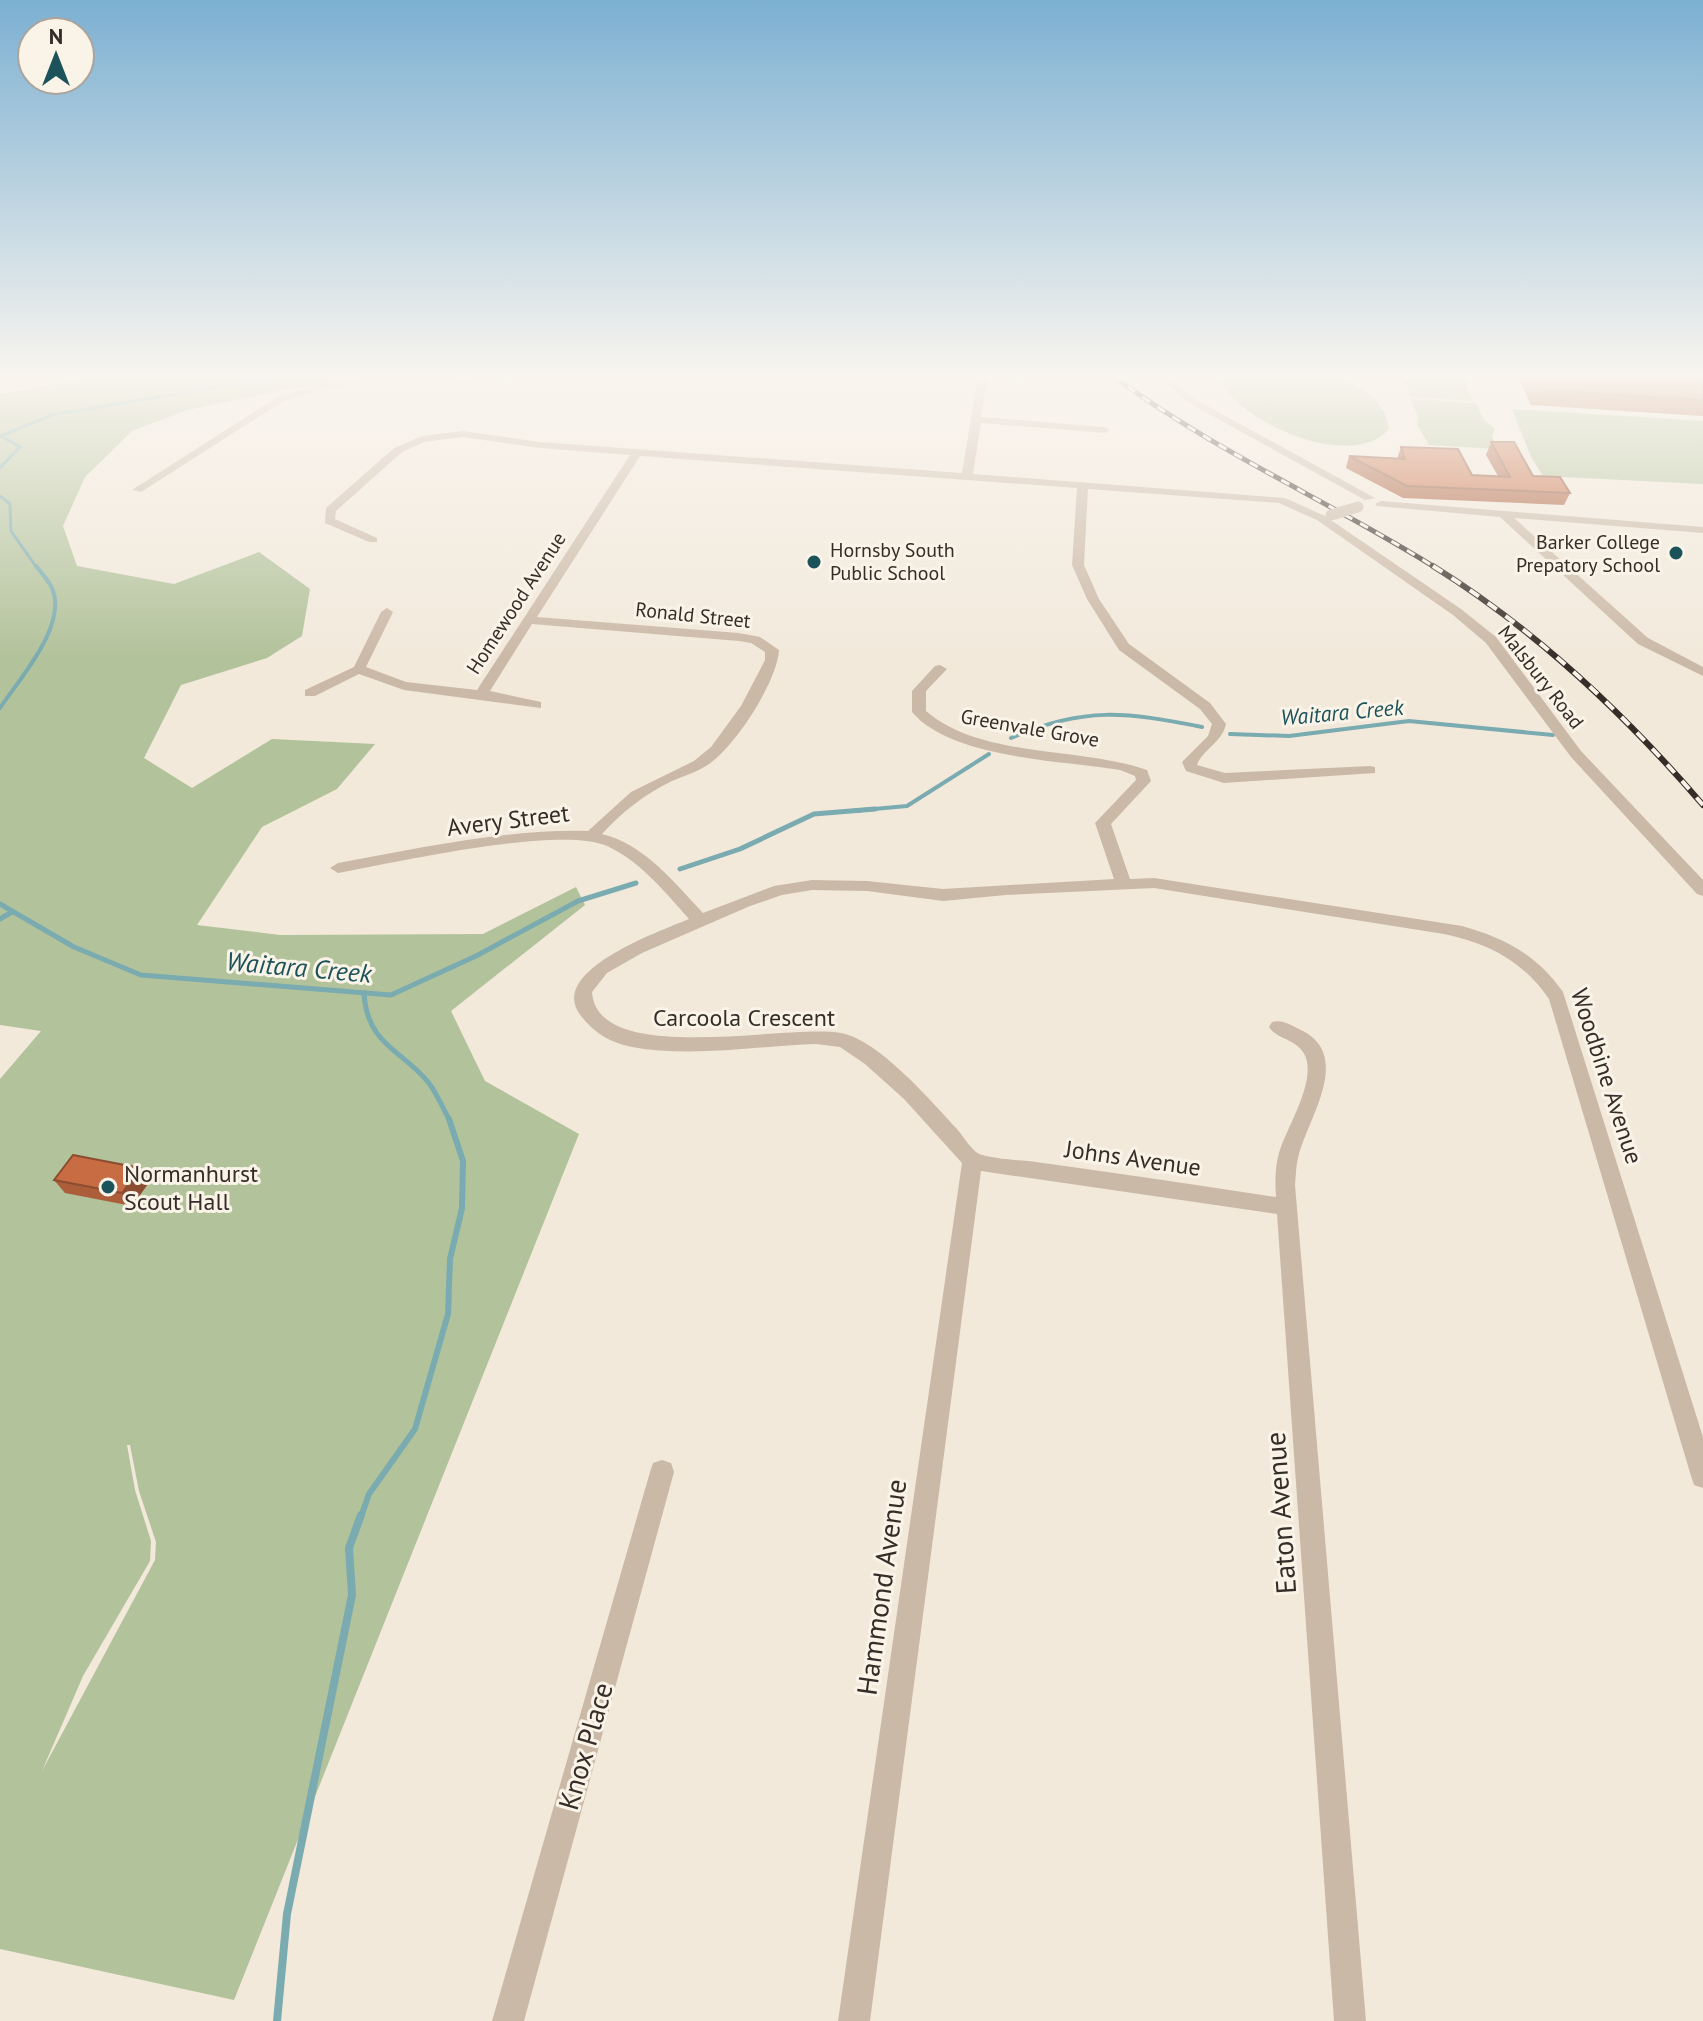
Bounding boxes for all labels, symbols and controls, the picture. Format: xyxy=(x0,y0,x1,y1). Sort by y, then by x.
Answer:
north arrow xyxy=(16,16,96,96)
text: N xyxy=(49,22,63,50)
street label: Homewood Avenue xyxy=(460,527,572,679)
place label: Barker College Prepatory School xyxy=(1516,529,1660,578)
place label: Hornsby South Public School xyxy=(830,537,955,586)
marker: Barker College Prepatory School xyxy=(1667,544,1685,562)
marker: Hornsby South Public School xyxy=(805,553,823,571)
street label: Ronald Street xyxy=(634,596,752,634)
street label: Malsbury Road xyxy=(1492,620,1590,734)
water label: Waitara Creek xyxy=(1279,693,1406,731)
street label: Greenvale Grove xyxy=(959,703,1101,753)
street label: Avery Street xyxy=(445,797,571,843)
water label: Waitara Creek xyxy=(225,944,374,990)
street label: Woodbine Avenue xyxy=(1564,984,1650,1168)
street label: Carcoola Crescent xyxy=(653,1002,835,1033)
street label: Johns Avenue xyxy=(1062,1133,1203,1183)
place label: Normanhurst Scout Hall xyxy=(124,1158,258,1217)
marker: Normanhurst Scout Hall xyxy=(99,1178,117,1196)
street label: Eaton Avenue xyxy=(1256,1431,1304,1595)
street label: Hammond Avenue xyxy=(848,1477,914,1697)
street label: Knox Place xyxy=(549,1678,621,1814)

